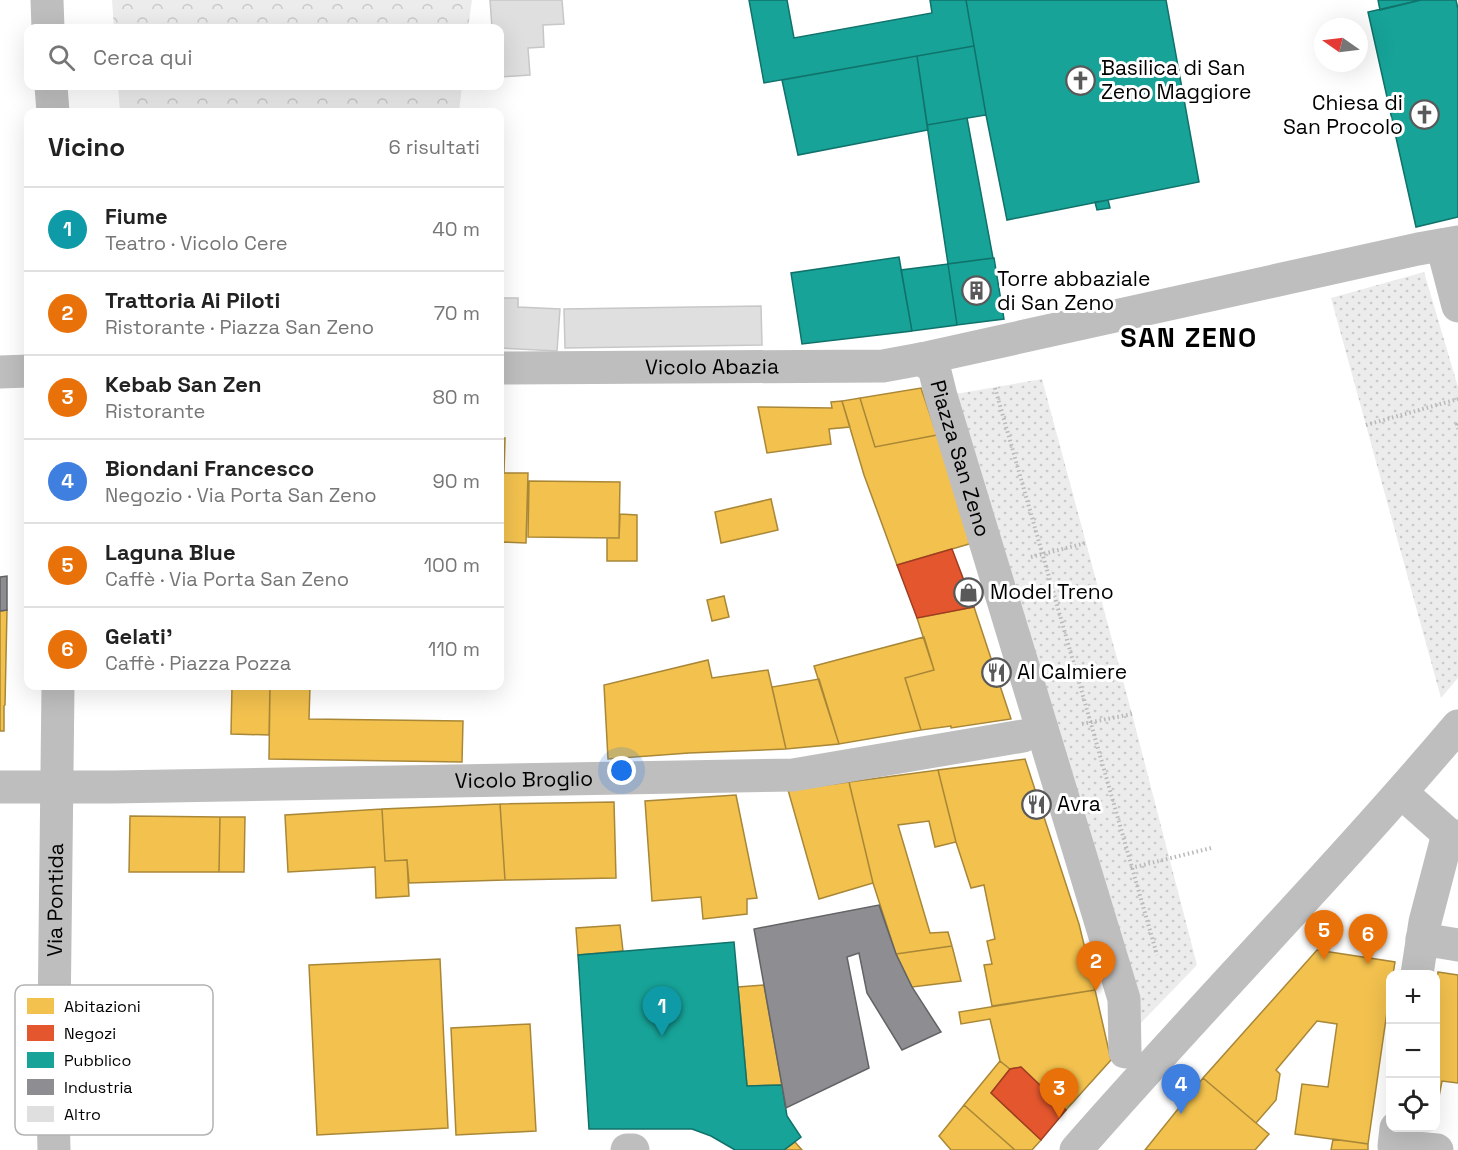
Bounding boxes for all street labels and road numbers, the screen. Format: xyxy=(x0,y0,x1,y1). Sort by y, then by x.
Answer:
street label: Vicolo Abazia xyxy=(645,353,779,380)
street label: Piazza San Zeno xyxy=(925,377,997,540)
street label: Vicolo Broglio xyxy=(454,765,593,794)
street label: Via Pontida xyxy=(41,843,69,957)

